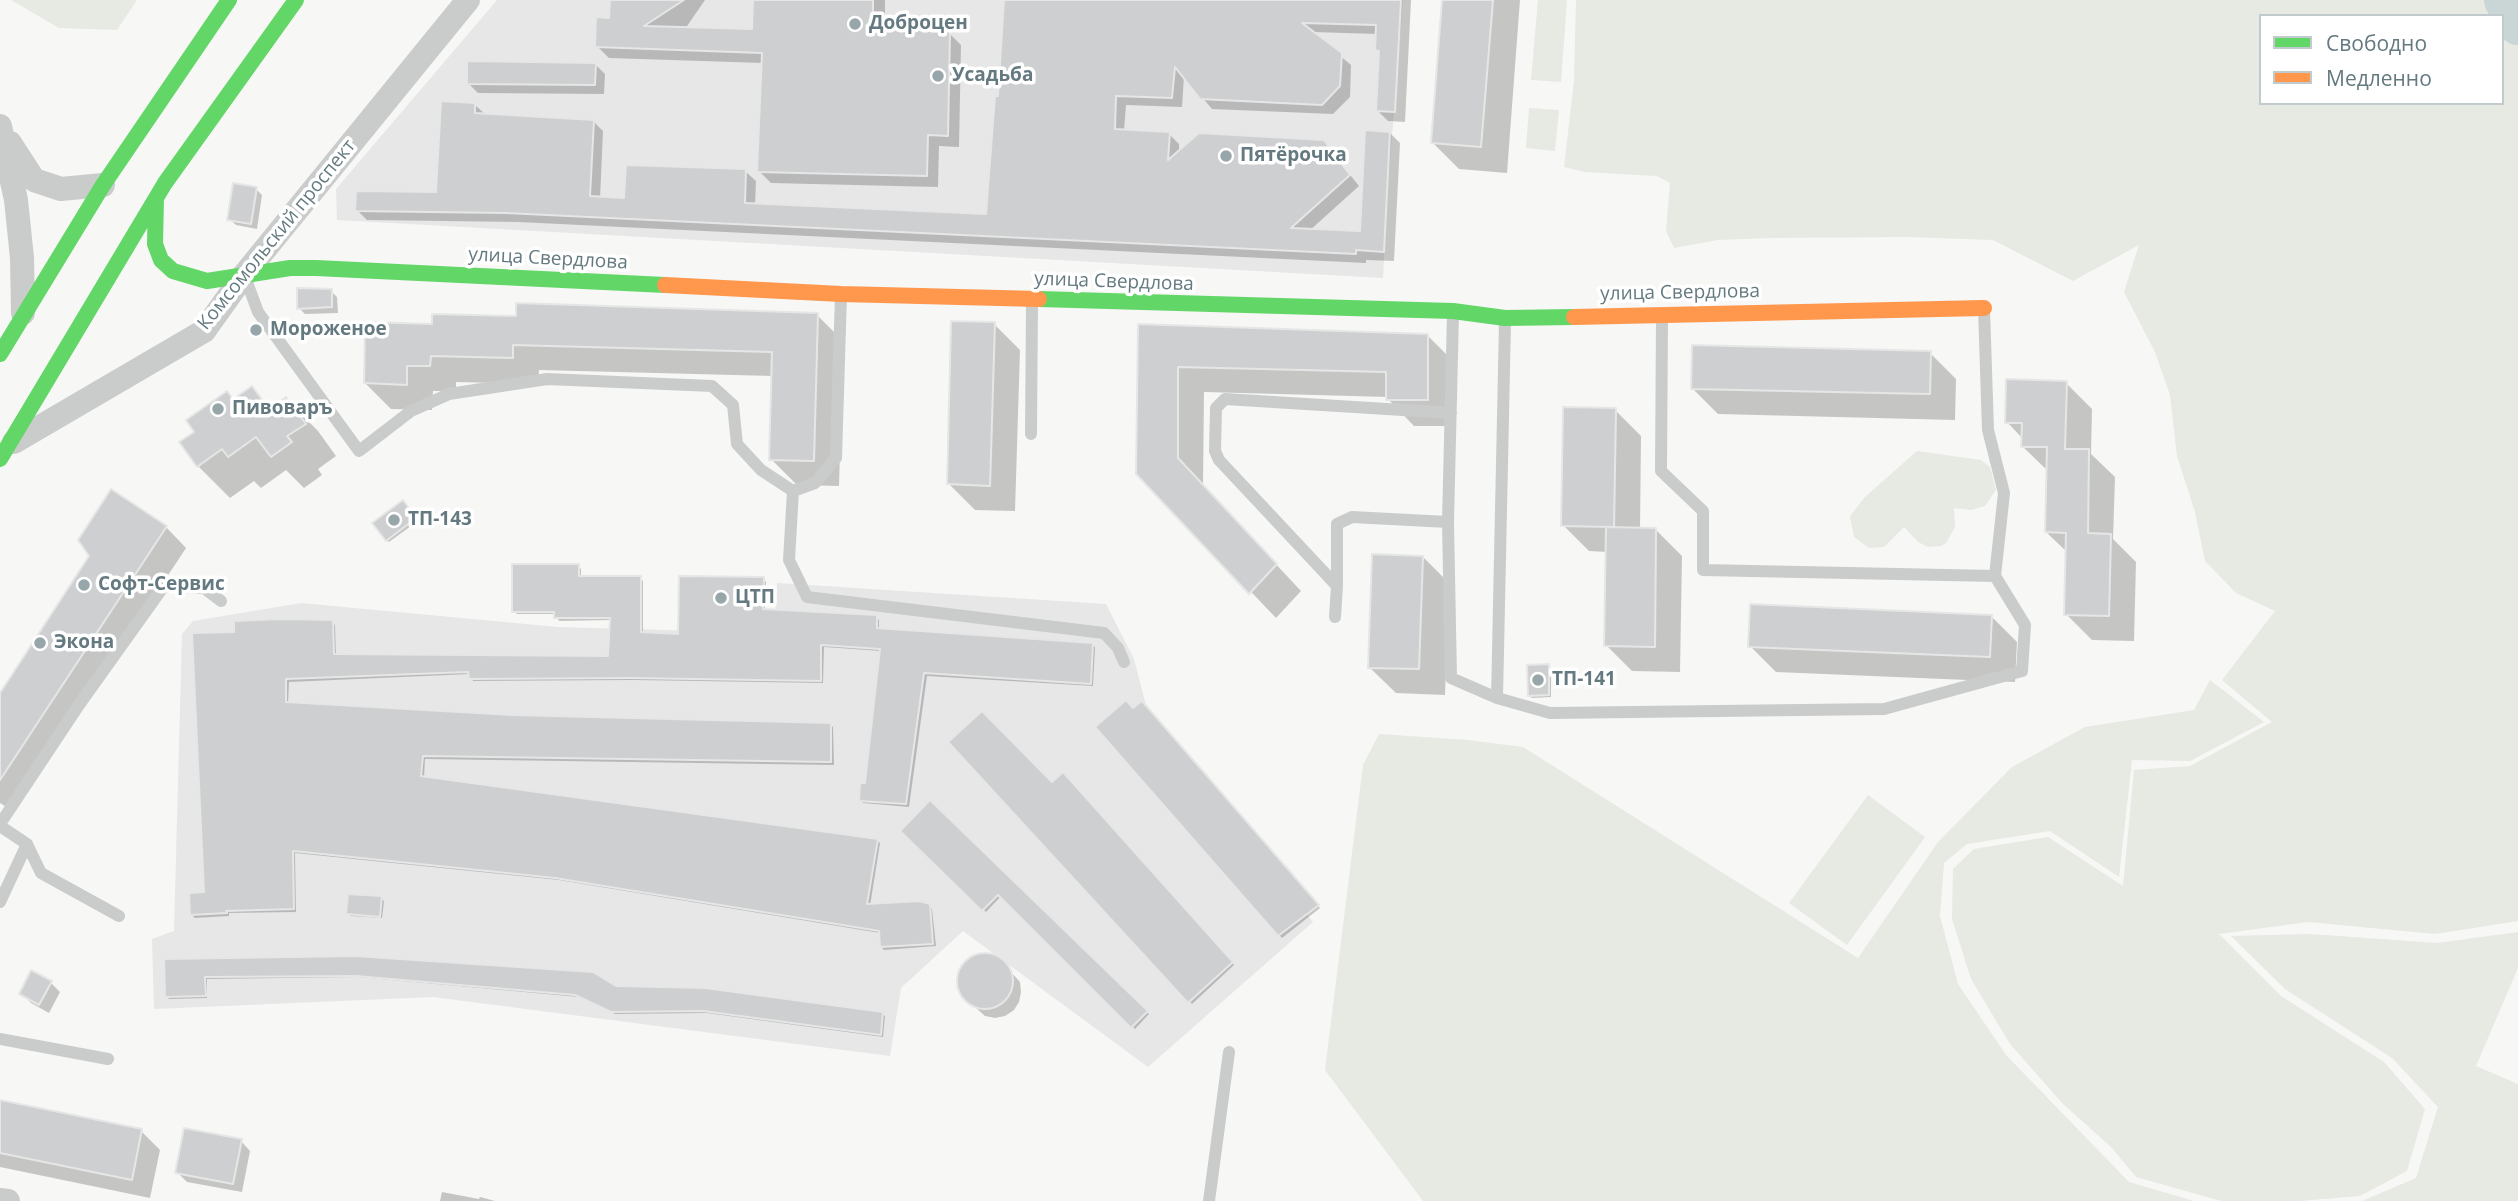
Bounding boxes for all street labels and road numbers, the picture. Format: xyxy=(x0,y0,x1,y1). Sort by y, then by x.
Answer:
street label: Комсомольский проспект xyxy=(193,135,361,335)
street label: улица Свердлова xyxy=(468,243,628,275)
street label: улица Свердлова xyxy=(1034,268,1194,296)
street label: улица Свердлова xyxy=(1600,280,1760,306)

